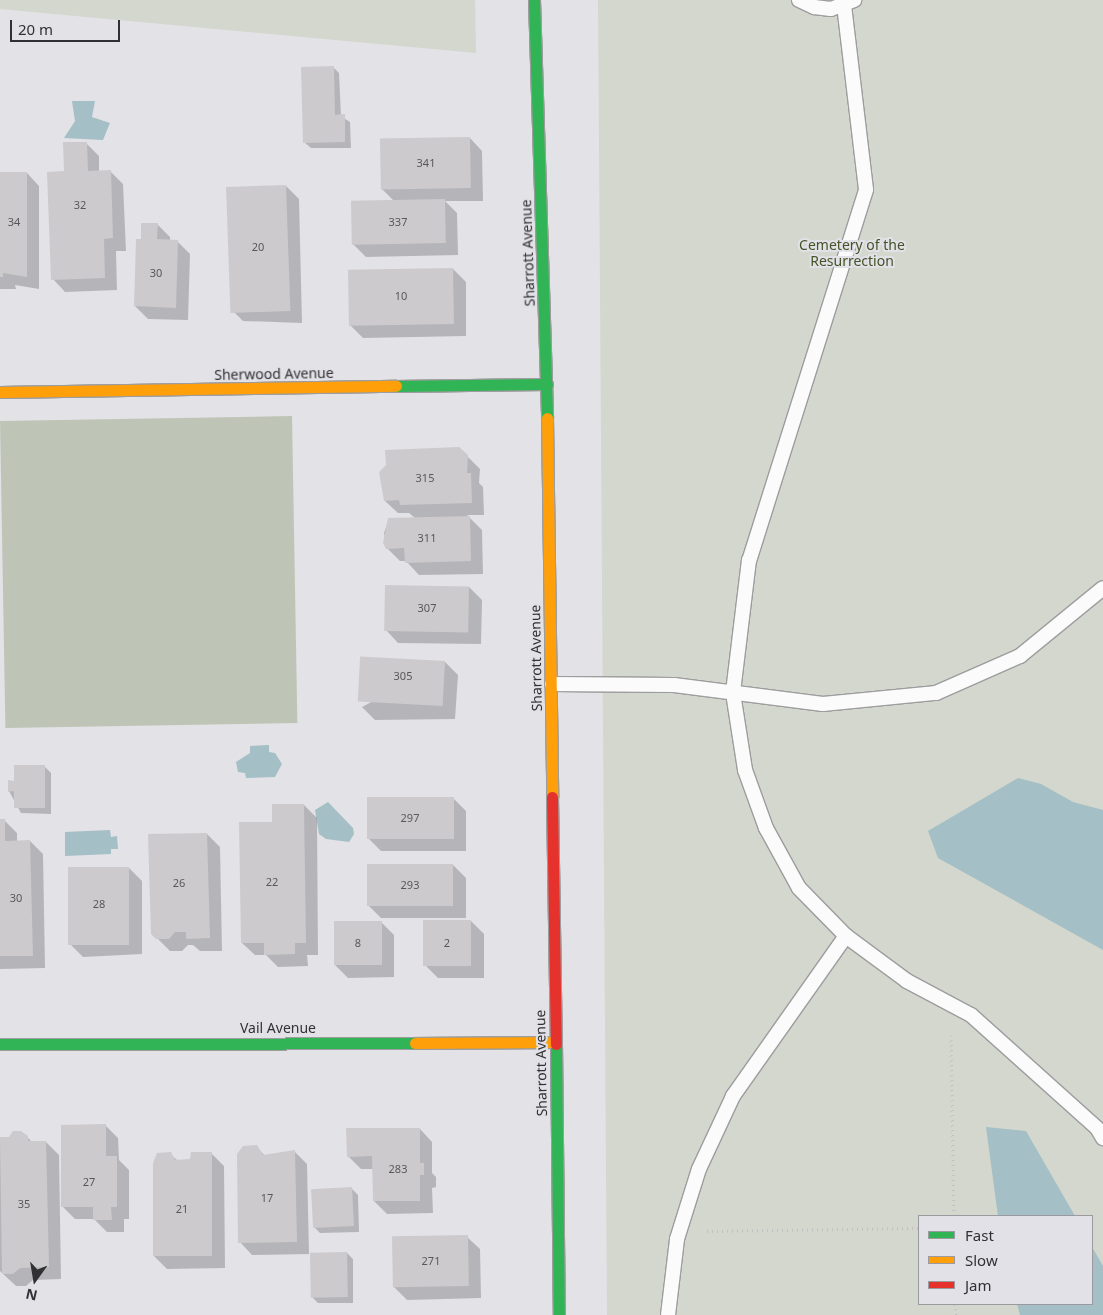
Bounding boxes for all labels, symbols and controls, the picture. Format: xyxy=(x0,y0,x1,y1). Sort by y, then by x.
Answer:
scale bar xyxy=(12,10,122,42)
text: 20 m xyxy=(18,19,53,39)
house number: 341 xyxy=(417,156,435,170)
house number: 32 xyxy=(74,198,86,212)
street label: Sharrott Avenue xyxy=(518,199,538,307)
house number: 34 xyxy=(8,215,20,229)
house number: 337 xyxy=(389,215,407,229)
park label: Cemetery of the Resurrection xyxy=(799,237,905,270)
house number: 20 xyxy=(252,240,264,254)
house number: 30 xyxy=(150,266,162,280)
house number: 10 xyxy=(395,289,407,303)
street label: Sherwood Avenue xyxy=(214,365,334,383)
house number: 315 xyxy=(416,471,434,485)
house number: 311 xyxy=(418,531,436,545)
house number: 307 xyxy=(418,601,436,615)
street label: Sharrott Avenue xyxy=(527,604,545,712)
house number: 305 xyxy=(394,669,412,683)
house number: 297 xyxy=(401,811,419,825)
house number: 22 xyxy=(266,875,278,889)
house number: 26 xyxy=(173,876,185,890)
house number: 293 xyxy=(401,878,419,892)
house number: 30 xyxy=(10,891,22,905)
house number: 28 xyxy=(93,897,105,911)
house number: 8 xyxy=(355,936,361,950)
house number: 2 xyxy=(444,936,450,950)
street label: Sharrott Avenue xyxy=(532,1009,550,1117)
street label: Vail Avenue xyxy=(240,1020,316,1036)
house number: 283 xyxy=(389,1162,407,1176)
house number: 27 xyxy=(83,1175,95,1189)
house number: 17 xyxy=(261,1191,273,1205)
house number: 35 xyxy=(18,1197,30,1211)
house number: 21 xyxy=(176,1202,188,1216)
legend xyxy=(918,1215,1093,1305)
text: Fast xyxy=(965,1225,994,1245)
text: Slow xyxy=(965,1250,998,1270)
house number: 271 xyxy=(422,1254,440,1268)
north arrow xyxy=(10,1255,60,1305)
text: Jam xyxy=(965,1275,992,1295)
text: N xyxy=(24,1285,39,1306)

